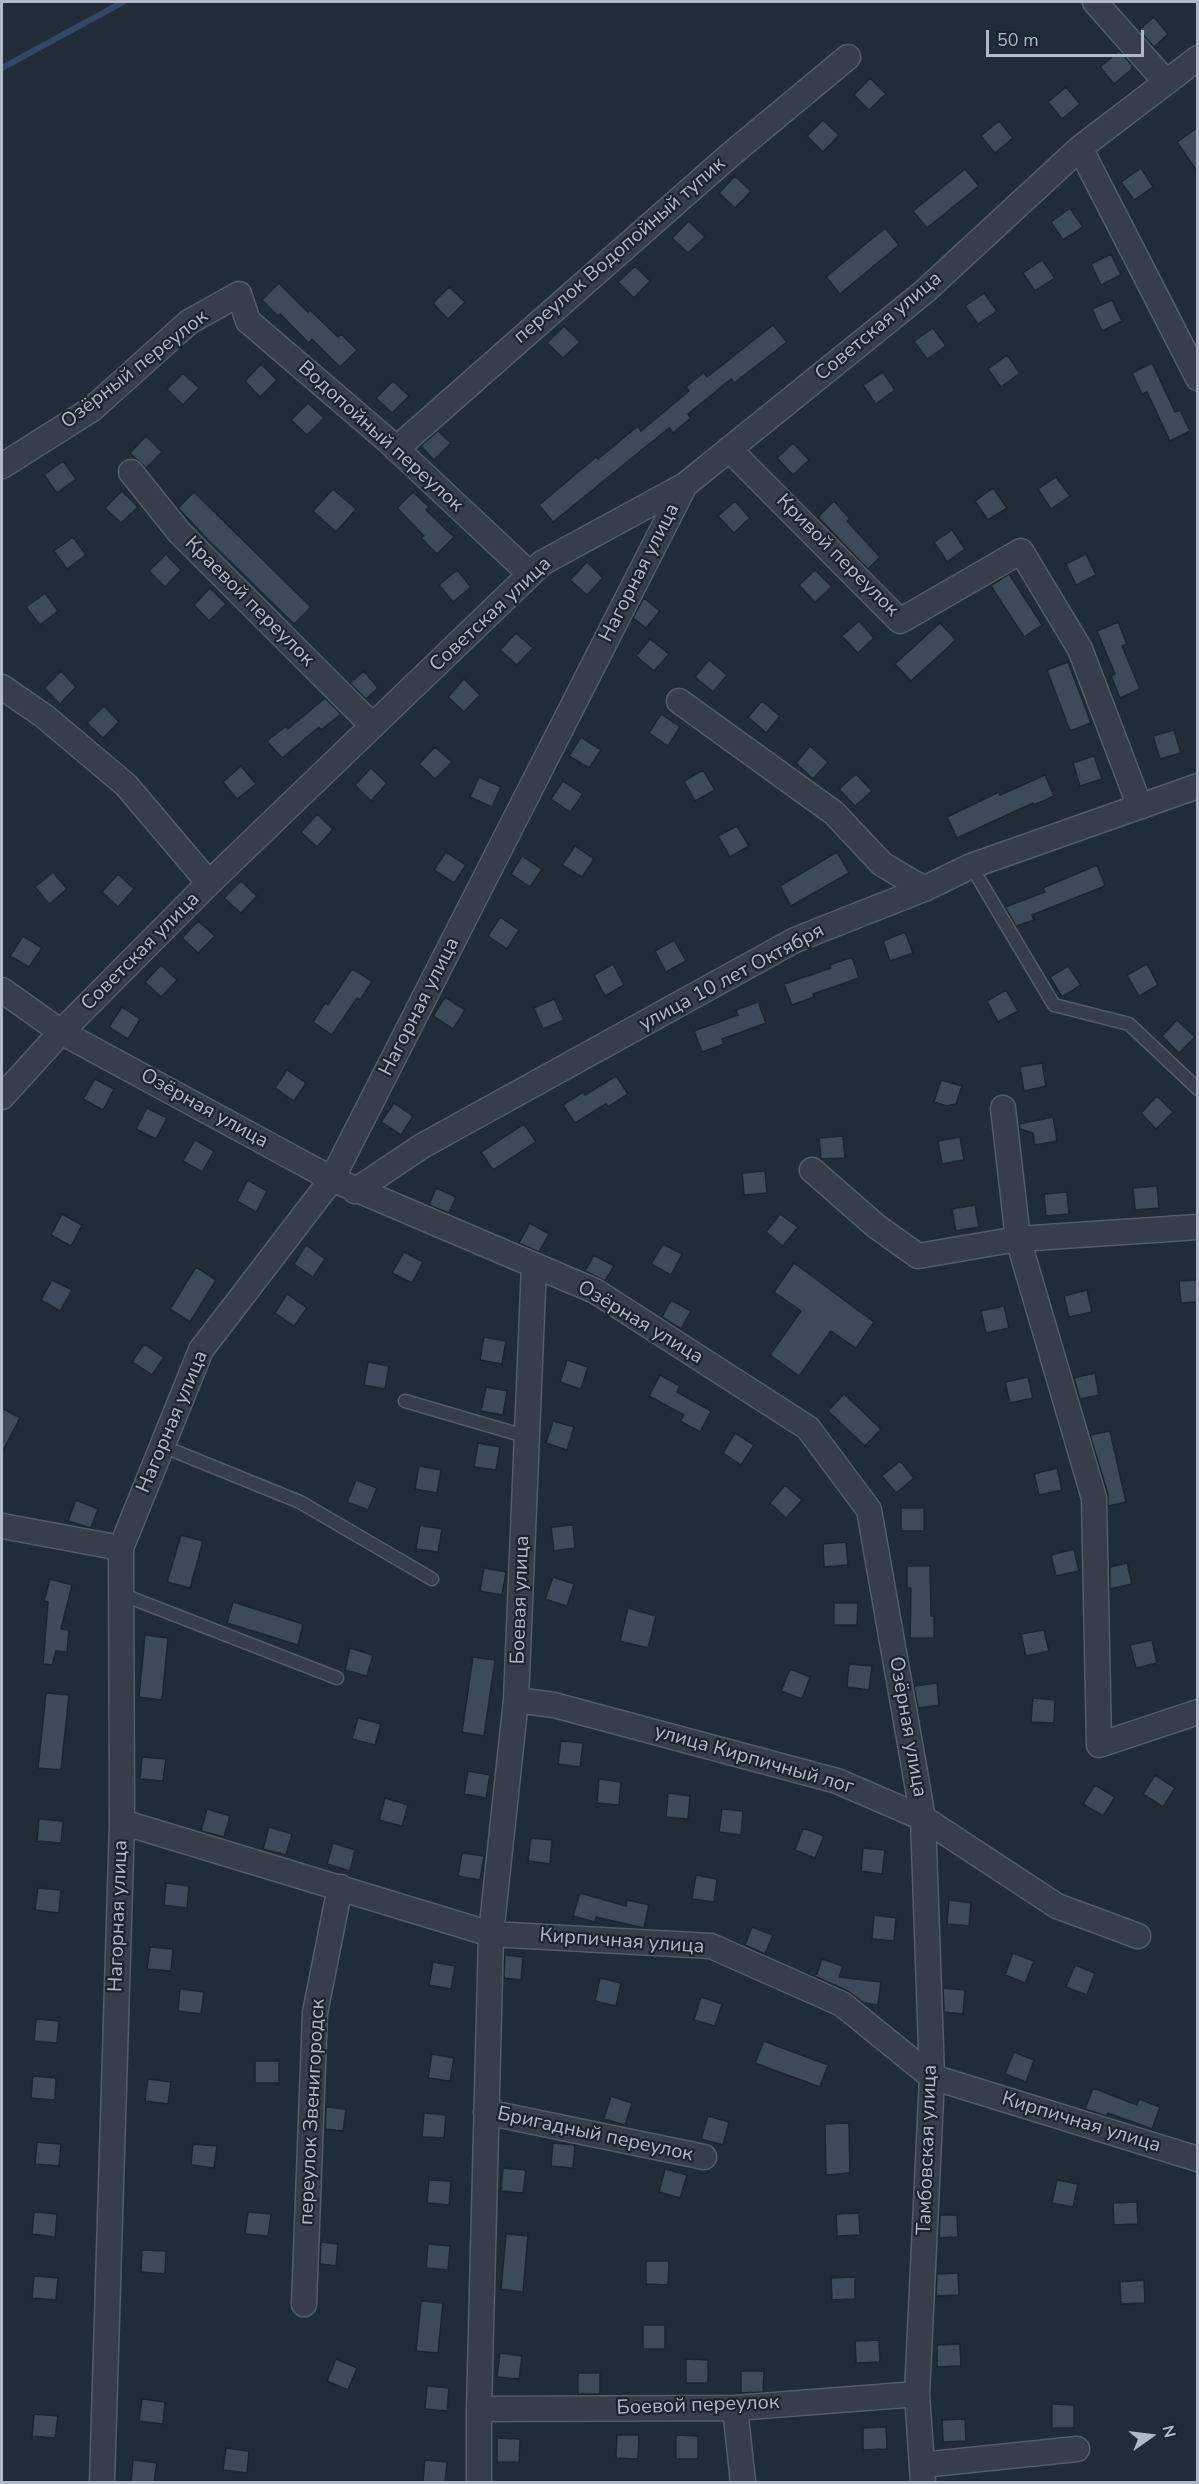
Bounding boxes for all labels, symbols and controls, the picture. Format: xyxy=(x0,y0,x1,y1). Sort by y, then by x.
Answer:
scale bar xyxy=(989,18,1146,56)
text: 50 m xyxy=(997,28,1039,52)
street label: переулок Водопойный тупик xyxy=(509,153,731,349)
street label: Советская улица xyxy=(811,267,947,387)
street label: Озёрный переулок xyxy=(57,305,213,435)
street label: Водопойный переулок xyxy=(292,356,468,518)
street label: Кривой переулок xyxy=(771,490,903,622)
street label: Нагорная улица xyxy=(595,500,685,646)
street label: Краевой переулок xyxy=(179,532,319,672)
street label: Советская улица xyxy=(425,552,557,678)
street label: Советская улица xyxy=(77,888,205,1016)
street label: улица 10 лет Октября xyxy=(635,919,829,1037)
street label: Нагорная улица xyxy=(375,934,465,1080)
street label: Озёрная улица xyxy=(136,1064,272,1154)
street label: Озёрная улица xyxy=(573,1276,707,1370)
street label: Нагорная улица xyxy=(132,1347,214,1497)
street label: Боевая улица xyxy=(507,1535,535,1665)
street label: Озёрная улица xyxy=(883,1655,931,1799)
street label: улица Кирпичный лог xyxy=(652,1720,856,1800)
street label: Нагорная улица xyxy=(104,1840,134,1992)
street label: Кирпичная улица xyxy=(539,1924,705,1960)
street label: переулок Звенигородск xyxy=(295,1998,331,2226)
street label: Тамбовская улица xyxy=(913,2064,943,2236)
street label: Кирпичная улица xyxy=(999,2087,1163,2159)
street label: Бригадный переулок xyxy=(495,2103,695,2167)
street label: Боевой переулок xyxy=(616,2391,780,2421)
north arrow xyxy=(1121,2406,1181,2466)
text: N xyxy=(1156,2423,1181,2440)

